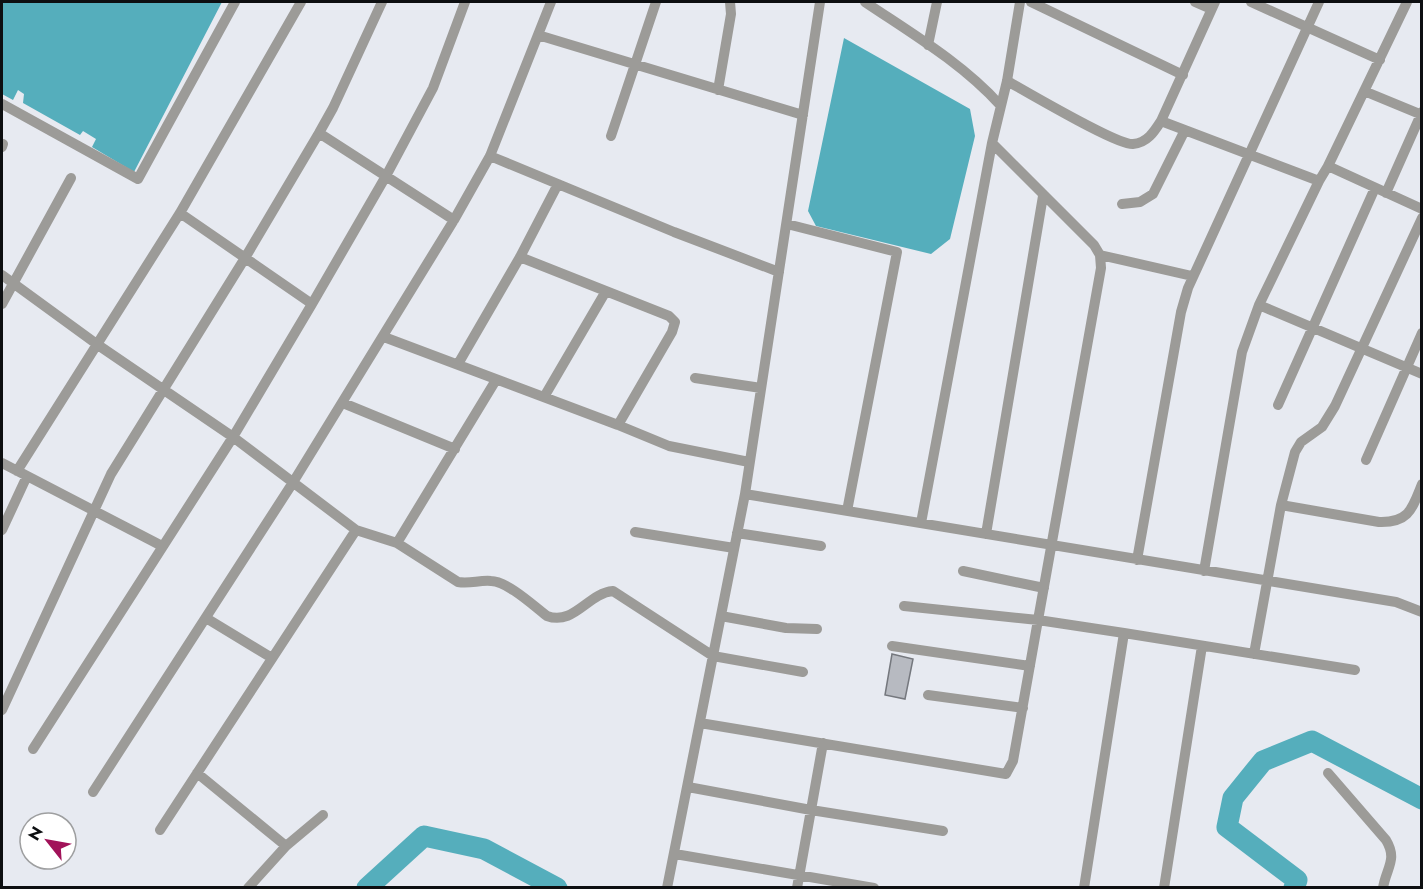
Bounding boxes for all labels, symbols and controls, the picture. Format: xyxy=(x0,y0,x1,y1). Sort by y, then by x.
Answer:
north arrow xyxy=(18,811,78,871)
text: N xyxy=(22,822,49,845)

